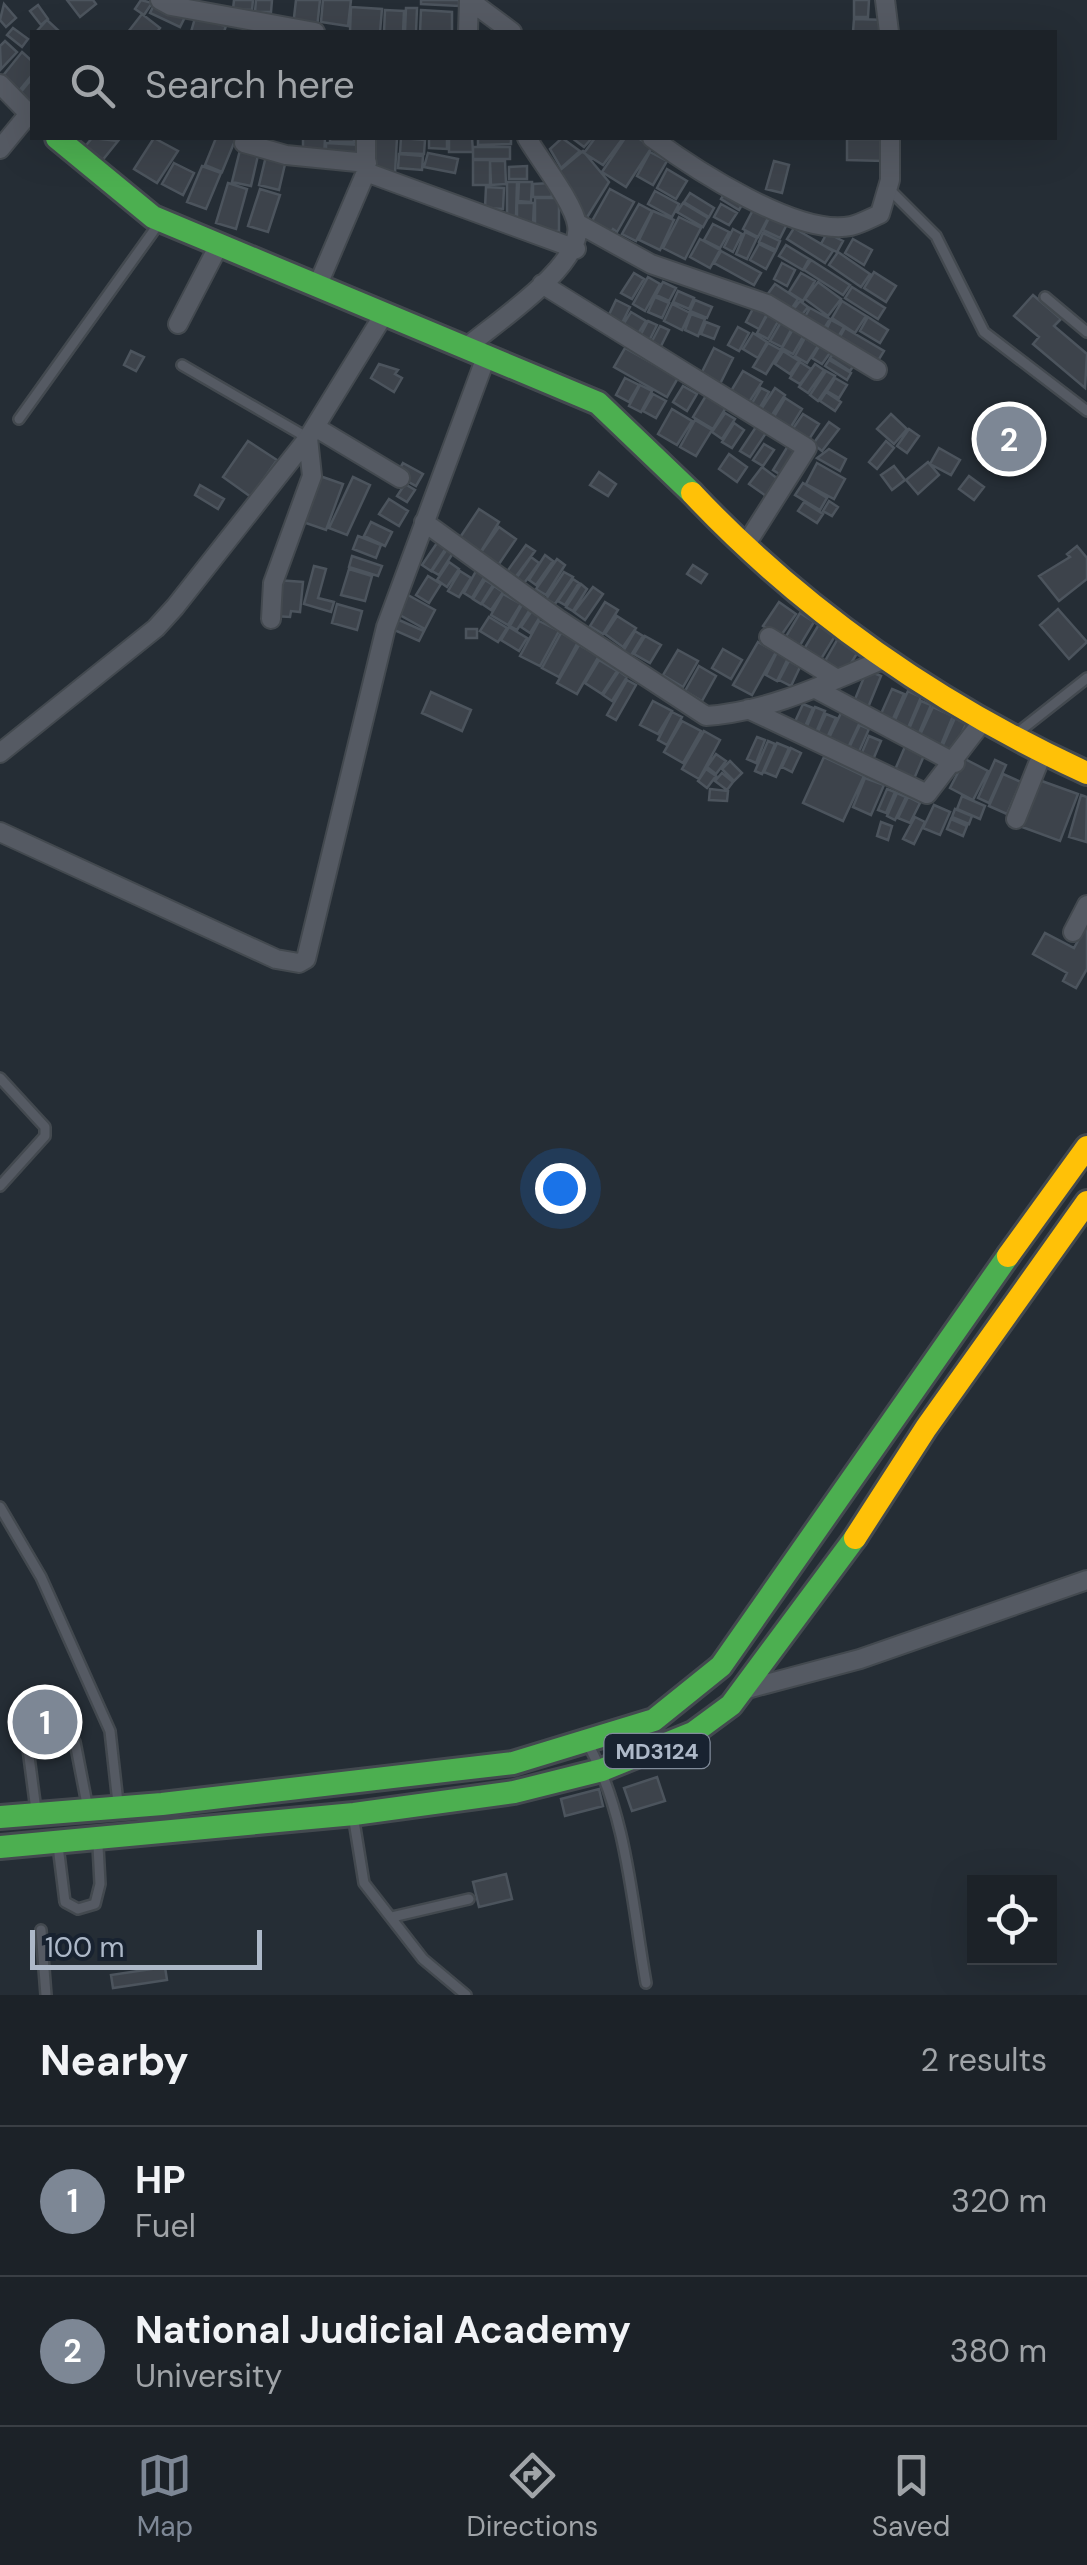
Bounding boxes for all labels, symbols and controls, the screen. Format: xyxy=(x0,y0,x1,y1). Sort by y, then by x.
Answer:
search box xyxy=(30,30,1057,140)
icon: search xyxy=(65,58,120,113)
text: Search here xyxy=(145,60,355,110)
pin: 2 xyxy=(976,402,1042,476)
your location xyxy=(535,1163,586,1214)
pin: 1 xyxy=(12,1684,78,1760)
road number: MD3124 xyxy=(604,1734,710,1768)
map controls xyxy=(967,1875,1057,1965)
button: locate xyxy=(967,1875,1057,1965)
scale bar xyxy=(30,1925,262,1970)
text: 100 m xyxy=(45,1929,124,1966)
text: Nearby xyxy=(40,2033,189,2088)
text: 2 results xyxy=(921,2039,1047,2081)
text: HP xyxy=(135,2155,185,2205)
text: 1 xyxy=(67,2180,78,2222)
text: 320 m xyxy=(951,2180,1047,2222)
text: Fuel xyxy=(135,2205,196,2247)
text: National Judicial Academy xyxy=(135,2305,631,2355)
text: 2 xyxy=(63,2330,82,2372)
text: 380 m xyxy=(950,2330,1047,2372)
text: University xyxy=(135,2355,282,2397)
tab: Map xyxy=(137,2448,193,2545)
tab: Directions xyxy=(467,2448,598,2545)
tab: Saved xyxy=(872,2448,950,2545)

